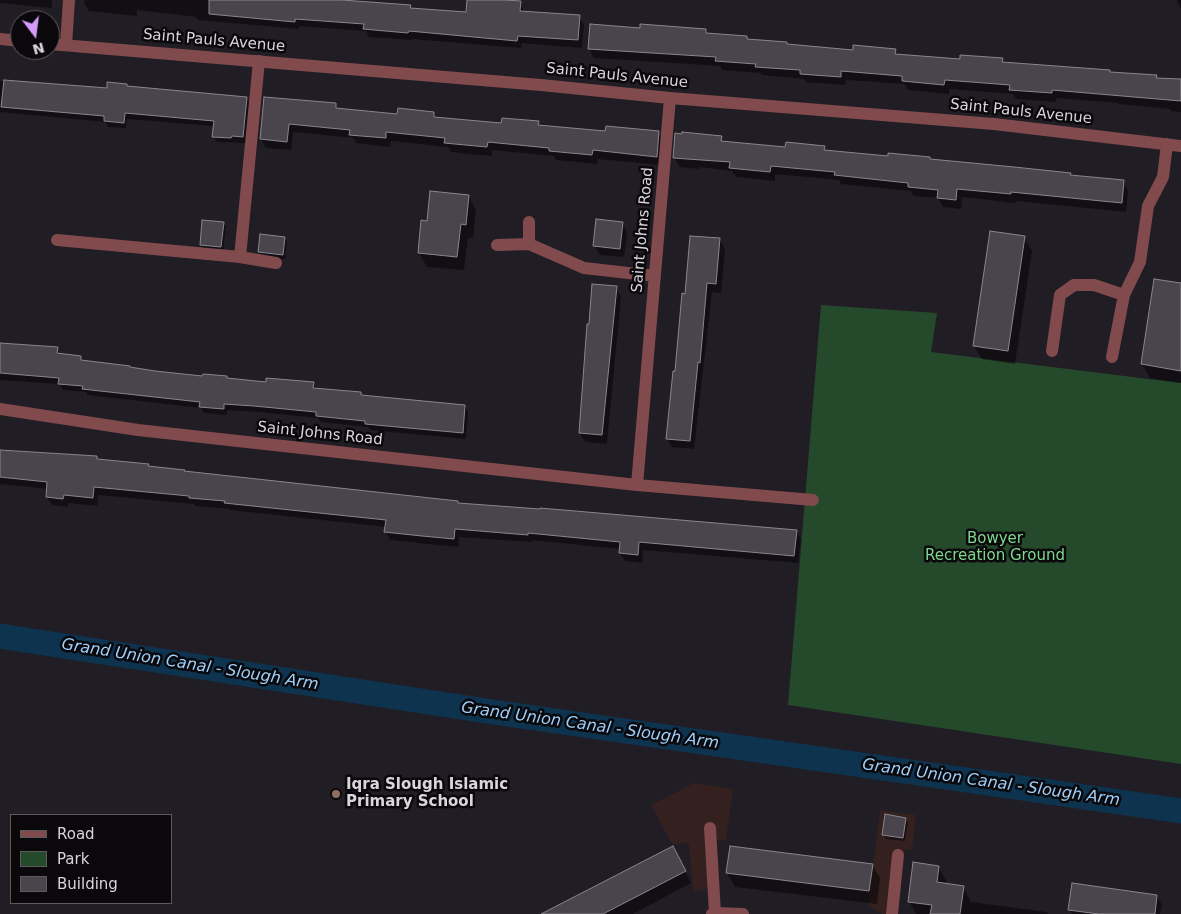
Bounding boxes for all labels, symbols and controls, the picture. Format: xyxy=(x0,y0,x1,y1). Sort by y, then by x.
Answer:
north arrow xyxy=(10,10,60,60)
street label: Saint Pauls Avenue xyxy=(142,26,286,56)
text: N xyxy=(31,39,46,58)
street label: Saint Pauls Avenue xyxy=(545,60,689,92)
street label: Saint Pauls Avenue xyxy=(949,96,1093,128)
street label: Saint Johns Road xyxy=(629,167,657,293)
street label: Saint Johns Road xyxy=(256,418,384,450)
park label: Bowyer Recreation Ground xyxy=(925,530,1065,565)
water label: Grand Union Canal - Slough Arm xyxy=(60,635,320,695)
water label: Grand Union Canal - Slough Arm xyxy=(460,698,720,754)
water label: Grand Union Canal - Slough Arm xyxy=(861,755,1121,811)
place label: Iqra Slough Islamic Primary School xyxy=(346,776,508,811)
marker: Iqra Slough Islamic Primary School xyxy=(330,788,342,800)
legend xyxy=(10,814,172,904)
text: Road xyxy=(57,825,95,843)
text: Park xyxy=(57,850,89,868)
text: Building xyxy=(57,875,118,893)

